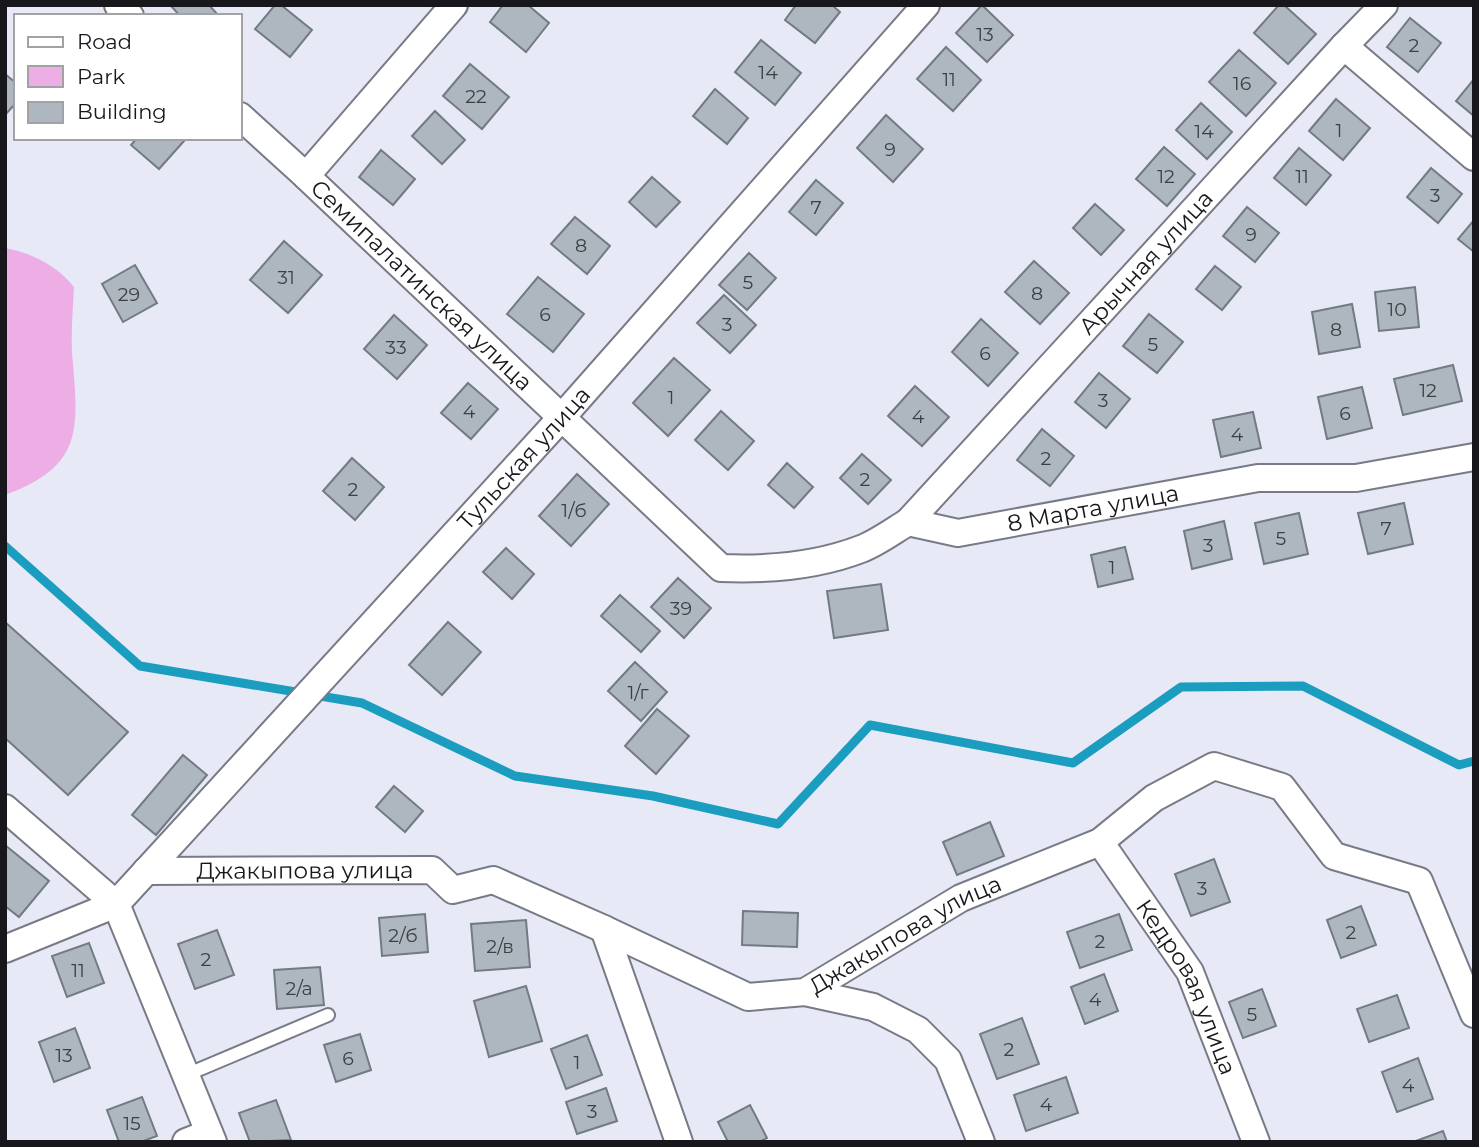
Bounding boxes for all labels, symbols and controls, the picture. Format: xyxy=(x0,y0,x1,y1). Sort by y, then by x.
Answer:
legend xyxy=(14,14,242,140)
house number: 13 xyxy=(976,23,994,46)
text: Road xyxy=(77,29,132,54)
house number: 2 xyxy=(1409,34,1420,57)
house number: 14 xyxy=(758,61,778,84)
text: Park xyxy=(77,64,125,89)
house number: 11 xyxy=(942,68,956,91)
house number: 16 xyxy=(1233,72,1251,95)
house number: 22 xyxy=(465,85,487,108)
text: Building xyxy=(77,99,167,124)
house number: 1 xyxy=(1336,119,1342,142)
house number: 14 xyxy=(1194,120,1214,143)
house number: 9 xyxy=(884,138,896,161)
house number: 12 xyxy=(1157,165,1175,188)
house number: 11 xyxy=(1295,165,1309,188)
street label: Семипалатинская улица xyxy=(305,174,538,397)
house number: 3 xyxy=(1430,184,1440,207)
street label: Арычная улица xyxy=(1073,185,1219,340)
house number: 7 xyxy=(810,196,822,219)
house number: 9 xyxy=(1245,223,1257,246)
house number: 8 xyxy=(575,234,587,257)
house number: 31 xyxy=(277,266,295,289)
house number: 5 xyxy=(743,271,754,294)
house number: 8 xyxy=(1031,282,1043,305)
house number: 29 xyxy=(118,283,140,306)
house number: 10 xyxy=(1387,298,1407,321)
house number: 6 xyxy=(539,303,551,326)
house number: 3 xyxy=(722,313,732,336)
house number: 8 xyxy=(1330,318,1342,341)
house number: 5 xyxy=(1148,333,1159,356)
house number: 33 xyxy=(385,336,407,359)
house number: 6 xyxy=(979,342,991,365)
house number: 12 xyxy=(1419,379,1437,402)
street label: Тульская улица xyxy=(452,381,596,536)
house number: 1 xyxy=(668,386,674,409)
house number: 3 xyxy=(1098,389,1108,412)
house number: 4 xyxy=(463,400,476,423)
house number: 6 xyxy=(1339,402,1351,425)
house number: 4 xyxy=(912,405,925,428)
house number: 4 xyxy=(1231,423,1244,446)
house number: 2 xyxy=(1041,447,1052,470)
house number: 2 xyxy=(860,468,871,491)
house number: 2 xyxy=(348,478,359,501)
street label: 8 Марта улица xyxy=(1005,479,1181,538)
house number: 1/б xyxy=(561,499,587,522)
house number: 7 xyxy=(1380,517,1392,540)
house number: 5 xyxy=(1276,527,1287,550)
house number: 3 xyxy=(1203,534,1213,557)
house number: 1 xyxy=(1109,556,1115,579)
house number: 39 xyxy=(670,597,692,620)
house number: 1/г xyxy=(628,681,648,704)
street label: Джакыпова улица xyxy=(197,856,413,885)
street label: Джакыпова улица xyxy=(804,869,1005,1000)
house number: 3 xyxy=(1197,877,1207,900)
street label: Кедровая улица xyxy=(1130,894,1242,1079)
house number: 2 xyxy=(1346,921,1357,944)
house number: 2/б xyxy=(388,924,418,947)
house number: 2 xyxy=(1095,930,1106,953)
house number: 2/в xyxy=(486,935,514,958)
house number: 2 xyxy=(201,948,212,971)
house number: 11 xyxy=(71,959,85,982)
house number: 2/а xyxy=(285,977,313,1000)
house number: 4 xyxy=(1089,988,1102,1011)
house number: 5 xyxy=(1247,1003,1258,1026)
house number: 2 xyxy=(1004,1038,1015,1061)
house number: 13 xyxy=(55,1044,73,1067)
house number: 6 xyxy=(342,1047,354,1070)
house number: 1 xyxy=(574,1051,580,1074)
house number: 4 xyxy=(1402,1074,1415,1097)
house number: 4 xyxy=(1040,1093,1053,1116)
house number: 3 xyxy=(587,1100,597,1123)
house number: 15 xyxy=(123,1112,141,1135)

